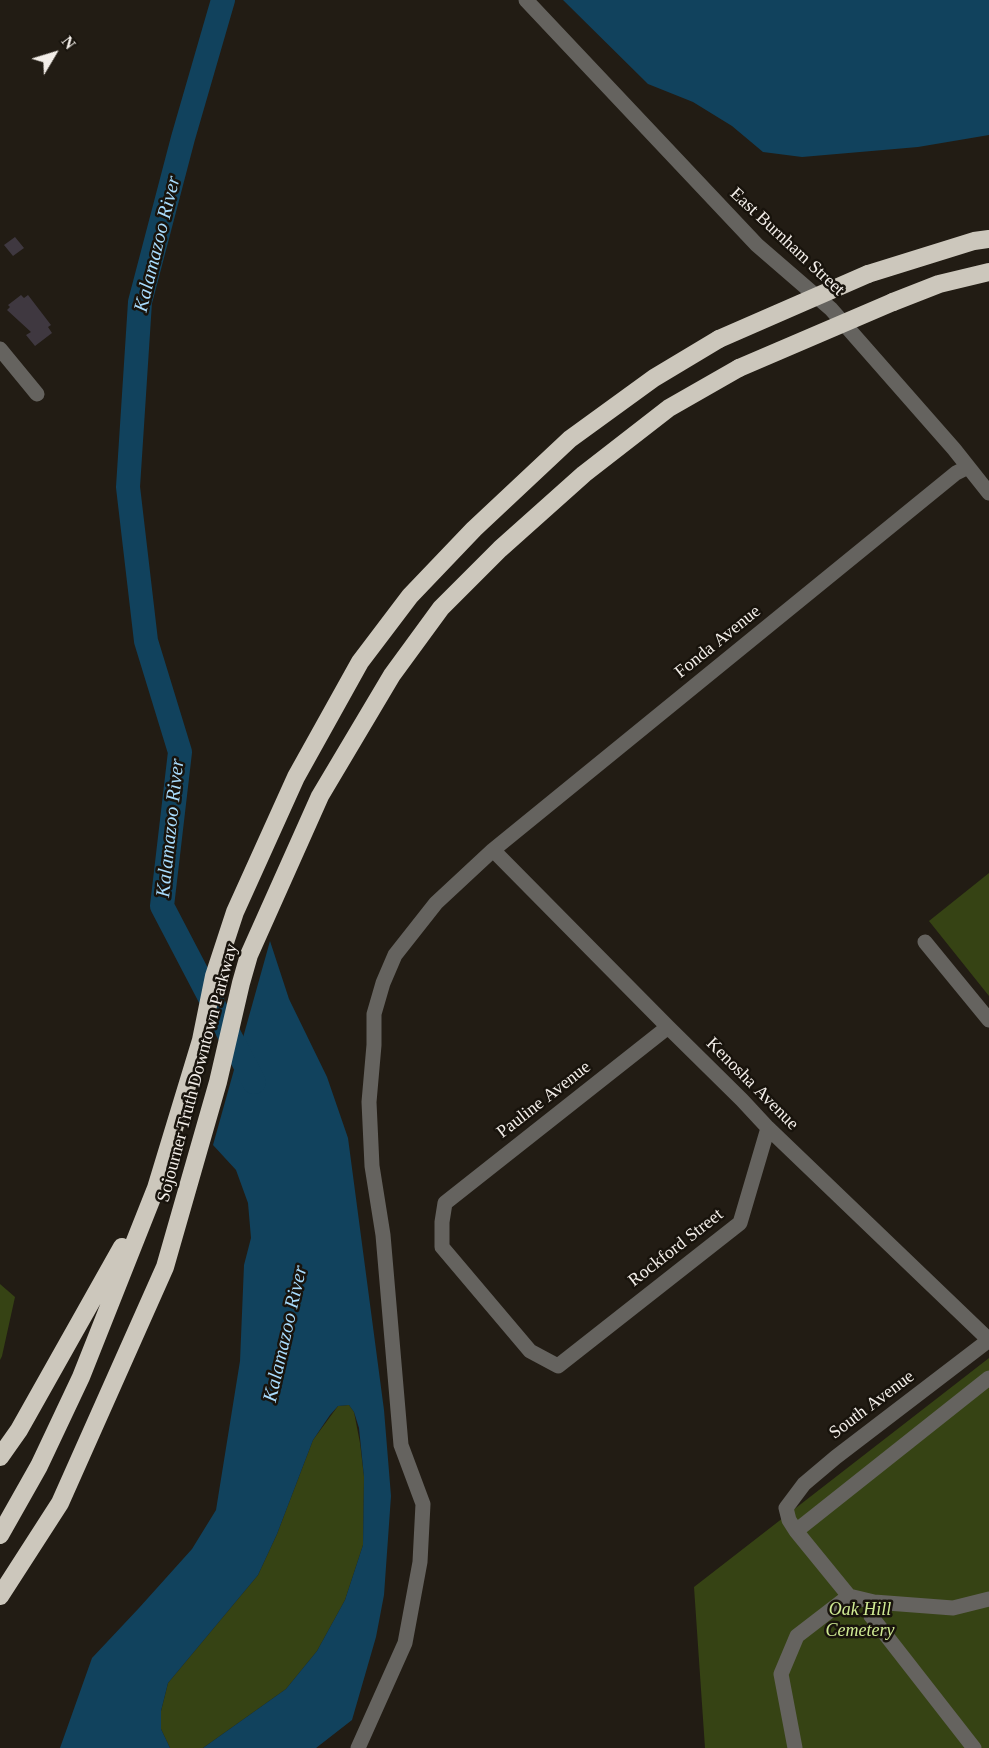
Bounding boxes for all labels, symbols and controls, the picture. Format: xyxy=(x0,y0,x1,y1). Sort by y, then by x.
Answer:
north arrow xyxy=(24,24,84,84)
text: N xyxy=(58,33,79,52)
water label: Kalamazoo River xyxy=(129,173,187,315)
street label: East Burnham Street xyxy=(725,183,849,301)
street label: Fonda Avenue xyxy=(671,601,765,683)
water label: Kalamazoo River xyxy=(152,757,190,899)
street label: Sojourner Truth Downtown Parkway xyxy=(153,941,243,1205)
street label: Kenosha Avenue xyxy=(701,1033,803,1135)
street label: Pauline Avenue xyxy=(493,1057,595,1143)
street label: Rockford Street xyxy=(624,1204,728,1292)
water label: Kalamazoo River xyxy=(259,1263,313,1405)
street label: South Avenue xyxy=(825,1366,919,1444)
park label: Oak Hill Cemetery xyxy=(826,1599,894,1642)

